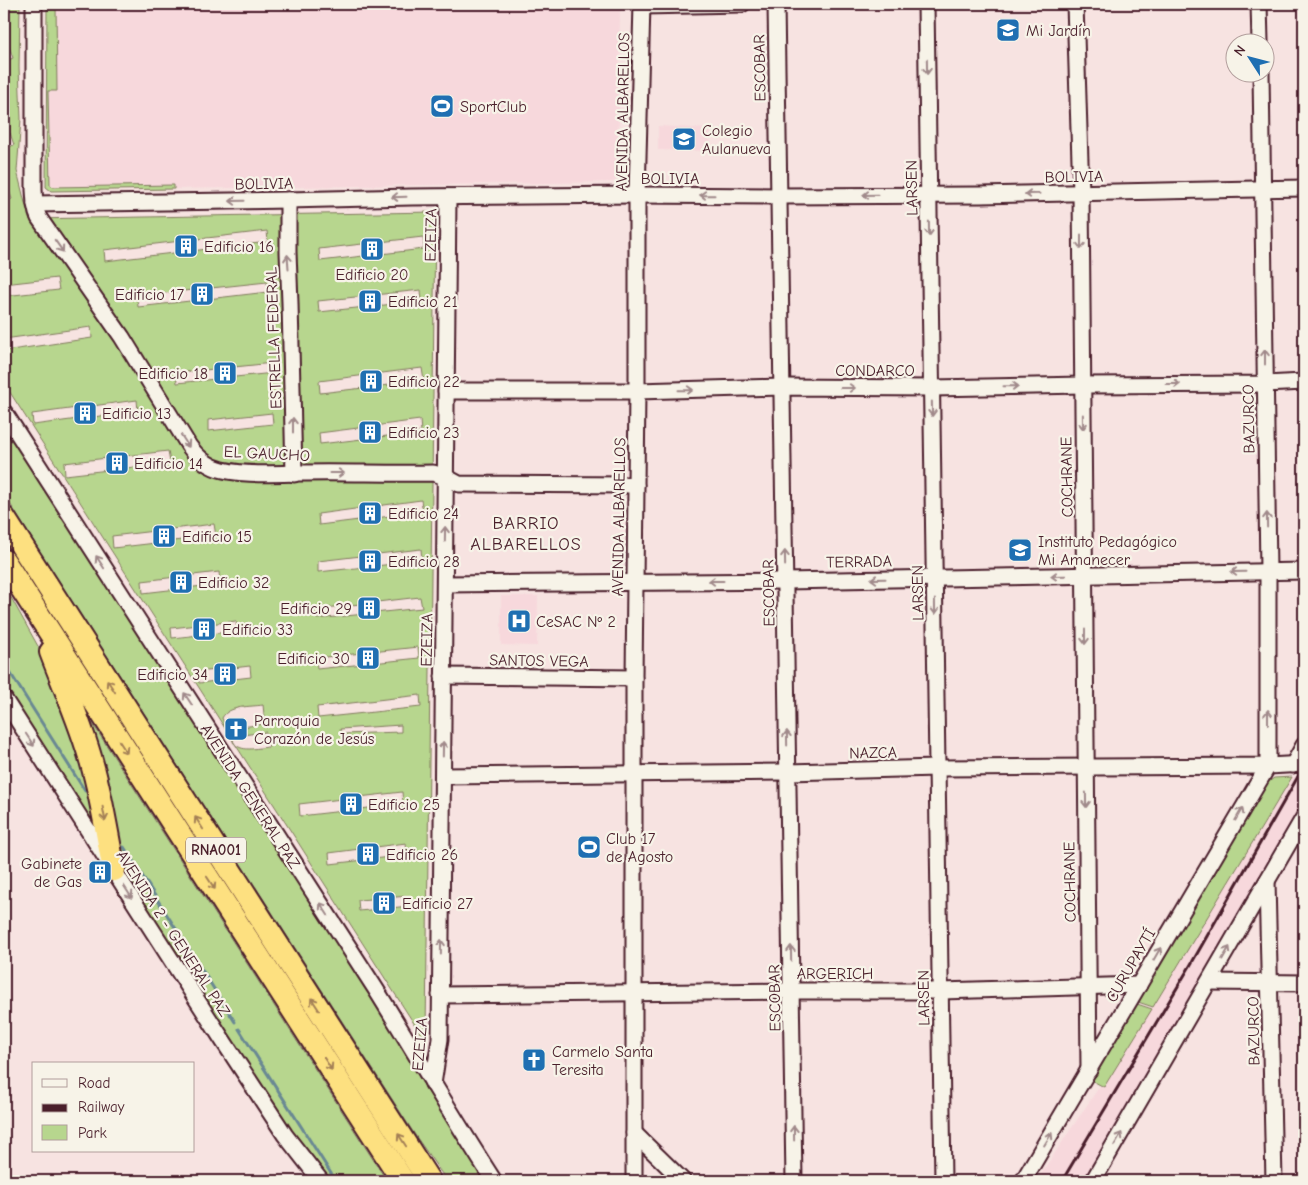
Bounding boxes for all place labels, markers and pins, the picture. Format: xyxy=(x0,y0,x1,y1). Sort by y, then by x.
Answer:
school or university icon: Mi Jardín xyxy=(995,17,1021,43)
place label: Mi Jardín xyxy=(1026,22,1091,40)
sports icon: SportClub xyxy=(429,93,455,119)
place label: SportClub xyxy=(460,98,527,116)
place label: Colegio Aulanueva xyxy=(702,122,771,158)
school or university icon: Colegio Aulanueva xyxy=(671,126,697,152)
building icon: Edificio 16 xyxy=(173,233,199,259)
building icon: Edificio 20 xyxy=(359,236,385,262)
place label: Edificio 16 xyxy=(204,238,274,256)
place label: Edificio 20 xyxy=(335,266,409,284)
building icon: Edificio 17 xyxy=(189,281,215,307)
place label: Edificio 17 xyxy=(115,286,184,304)
building icon: Edificio 21 xyxy=(357,288,383,314)
place label: Edificio 21 xyxy=(388,293,458,311)
building icon: Edificio 18 xyxy=(212,360,238,386)
place label: Edificio 18 xyxy=(138,365,208,383)
building icon: Edificio 22 xyxy=(358,368,384,394)
place label: Edificio 22 xyxy=(388,373,460,391)
building icon: Edificio 13 xyxy=(72,400,98,426)
place label: Edificio 13 xyxy=(102,405,171,423)
building icon: Edificio 23 xyxy=(357,419,383,445)
place label: Edificio 23 xyxy=(388,424,459,442)
building icon: Edificio 14 xyxy=(104,450,130,476)
place label: Edificio 14 xyxy=(134,455,203,473)
building icon: Edificio 24 xyxy=(357,500,383,526)
place label: Edificio 24 xyxy=(388,505,459,523)
building icon: Edificio 15 xyxy=(151,523,177,549)
place label: Edificio 15 xyxy=(182,528,252,546)
place label: Instituto Pedagógico Mi Amanecer xyxy=(1038,533,1177,569)
school or university icon: Instituto Pedagógico Mi Amanecer xyxy=(1007,537,1033,563)
building icon: Edificio 28 xyxy=(357,548,383,574)
place label: Edificio 28 xyxy=(388,553,460,571)
building icon: Edificio 32 xyxy=(168,569,194,595)
place label: Edificio 32 xyxy=(198,574,269,592)
building icon: Edificio 29 xyxy=(356,595,382,621)
place label: Edificio 29 xyxy=(280,600,352,618)
hospital icon: CeSAC Nº 2 xyxy=(506,608,532,634)
place label: CeSAC Nº 2 xyxy=(536,613,616,631)
building icon: Edificio 33 xyxy=(191,616,217,642)
place label: Edificio 33 xyxy=(222,621,293,639)
building icon: Edificio 30 xyxy=(355,645,381,671)
place label: Edificio 30 xyxy=(277,650,350,668)
building icon: Edificio 34 xyxy=(212,661,238,687)
place label: Edificio 34 xyxy=(137,666,208,684)
place label: Parroquia Corazón de Jesús xyxy=(254,712,375,748)
church icon: Parroquia Corazón de Jesús xyxy=(223,716,249,742)
building icon: Edificio 25 xyxy=(338,791,364,817)
place label: Edificio 25 xyxy=(368,796,440,814)
place label: Club 17 de Agosto xyxy=(606,830,673,866)
sports icon: Club 17 de Agosto xyxy=(576,834,602,860)
building icon: Edificio 26 xyxy=(355,841,381,867)
place label: Edificio 26 xyxy=(386,846,458,864)
place label: Gabinete de Gas xyxy=(21,855,82,891)
building icon: Gabinete de Gas xyxy=(87,859,113,885)
building icon: Edificio 27 xyxy=(371,890,397,916)
place label: Edificio 27 xyxy=(402,895,473,913)
place label: Carmelo Santa Teresita xyxy=(552,1043,653,1079)
church icon: Carmelo Santa Teresita xyxy=(521,1047,547,1073)

